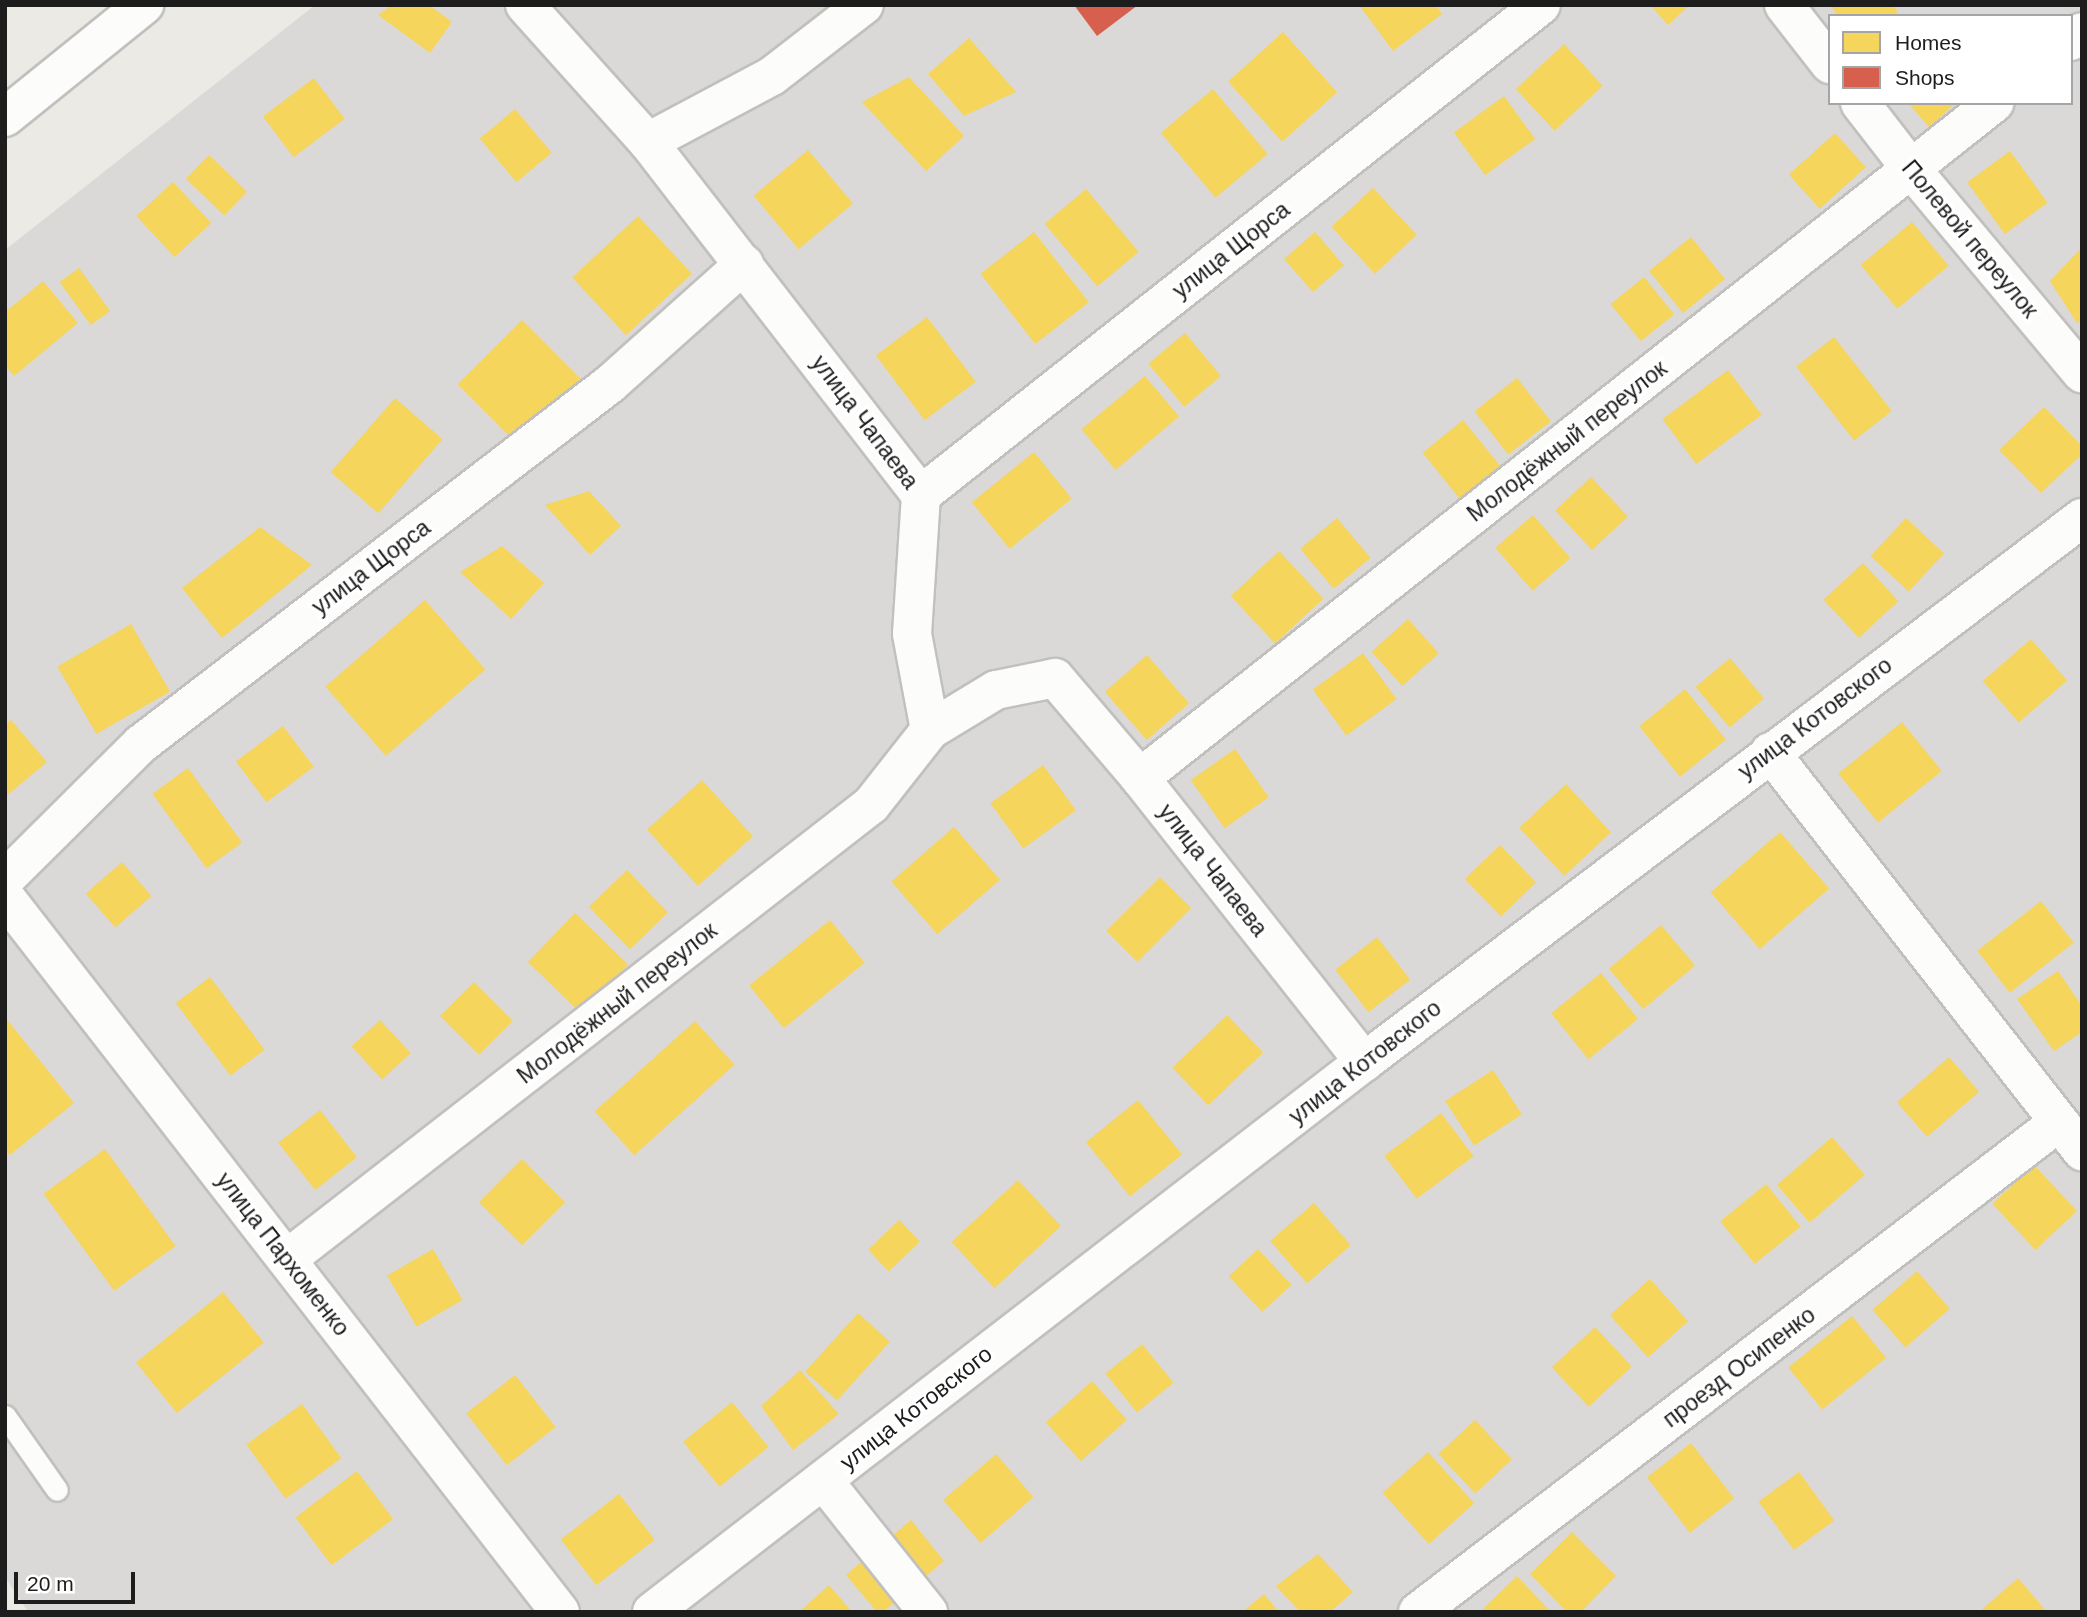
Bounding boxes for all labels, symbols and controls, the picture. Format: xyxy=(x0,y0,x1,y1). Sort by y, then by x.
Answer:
legend xyxy=(1828,14,2073,105)
text: Homes xyxy=(1895,31,1962,54)
text: Shops xyxy=(1895,66,1955,89)
street label: Полевой переулок xyxy=(1896,155,2044,323)
street label: улица Щорса xyxy=(1167,196,1295,304)
street label: улица Чапаева xyxy=(806,350,924,494)
street label: Молодёжный переулок xyxy=(1462,354,1672,528)
street label: улица Щорса xyxy=(306,514,436,620)
street label: улица Котовского xyxy=(1733,651,1897,785)
street label: улица Чапаева xyxy=(1153,798,1273,942)
street label: Молодёжный переулок xyxy=(512,916,722,1090)
street label: улица Котовского xyxy=(1283,994,1447,1130)
street label: улица Пархоменко xyxy=(211,1167,355,1341)
street label: проезд Осипенко xyxy=(1657,1301,1821,1433)
street label: улица Котовского xyxy=(834,1340,998,1476)
scale bar xyxy=(18,1558,138,1602)
text: 20 m xyxy=(27,1572,74,1595)

